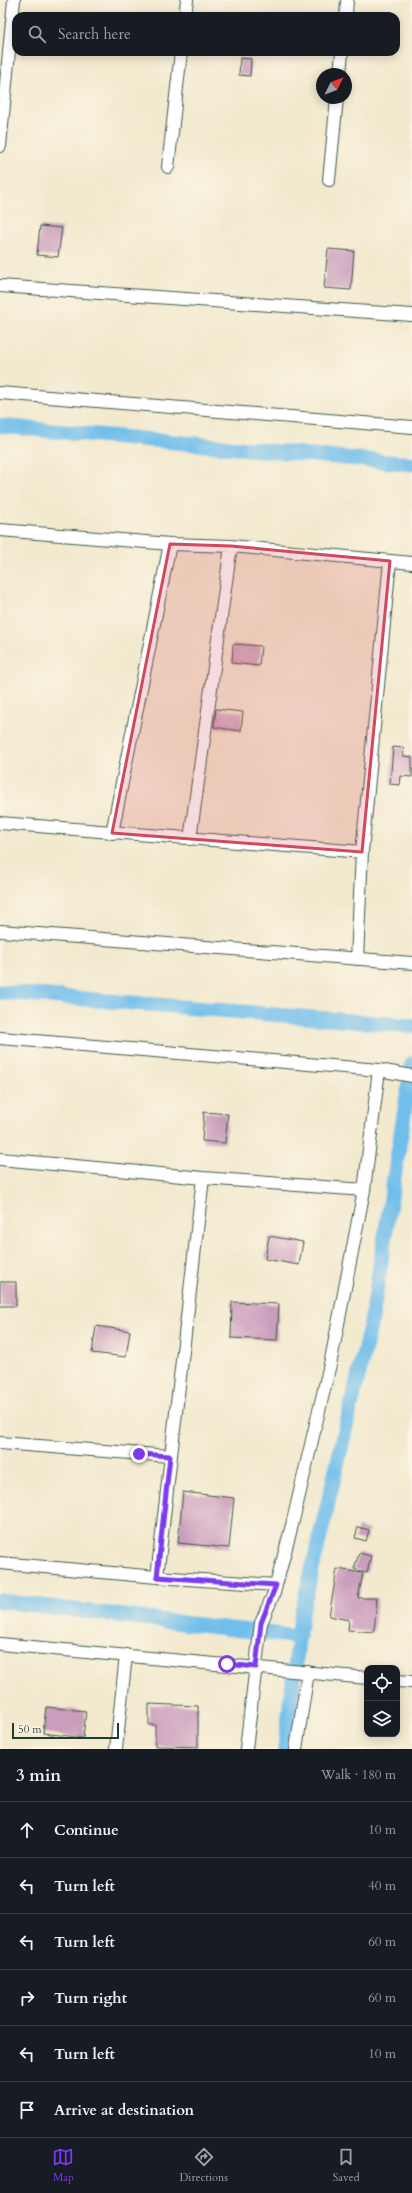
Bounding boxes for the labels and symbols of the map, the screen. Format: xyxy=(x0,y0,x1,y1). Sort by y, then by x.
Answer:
north arrow xyxy=(316,68,352,104)
route end xyxy=(130,1445,148,1463)
route start xyxy=(218,1655,236,1673)
scale bar xyxy=(12,1721,119,1740)

